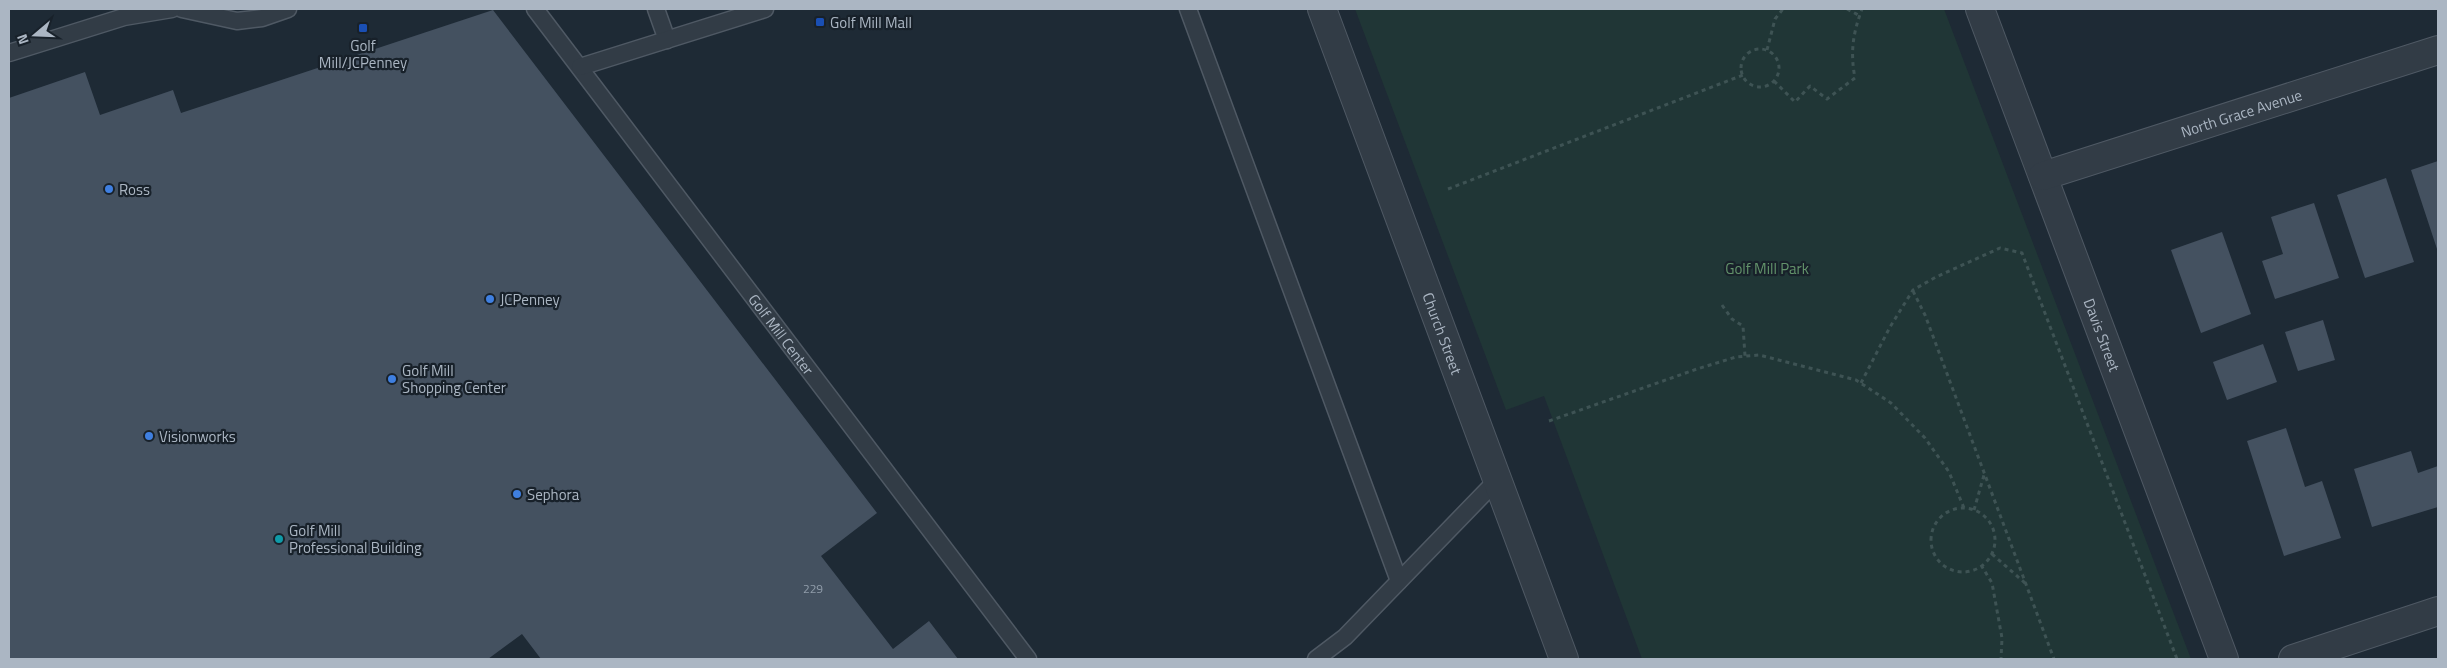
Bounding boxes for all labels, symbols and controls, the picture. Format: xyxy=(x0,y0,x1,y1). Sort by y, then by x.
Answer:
north arrow xyxy=(10,10,60,60)
place label: Golf Mill Mall xyxy=(830,11,912,34)
marker: Golf Mill Mall xyxy=(814,16,826,28)
marker: Golf Mill/JCPenney xyxy=(357,22,369,34)
text: N xyxy=(11,31,34,47)
place label: Golf Mill/JCPenney xyxy=(319,34,407,74)
street label: North Grace Avenue xyxy=(2178,83,2305,143)
place label: Ross xyxy=(119,178,150,201)
marker: Ross xyxy=(103,183,115,195)
park label: Golf Mill Park xyxy=(1725,257,1809,280)
place label: JCPenney xyxy=(500,288,560,311)
street label: Golf Mill Center xyxy=(743,289,820,380)
street label: Church Street xyxy=(1417,289,1469,378)
marker: JCPenney xyxy=(484,293,496,305)
street label: Davis Street xyxy=(2078,295,2127,375)
place label: Golf Mill Shopping Center xyxy=(402,359,506,399)
marker: Golf Mill Shopping Center xyxy=(386,373,398,385)
place label: Visionworks xyxy=(159,425,236,448)
marker: Visionworks xyxy=(143,430,155,442)
place label: Sephora xyxy=(527,483,580,506)
marker: Sephora xyxy=(511,488,523,500)
place label: Golf Mill Professional Building xyxy=(289,519,422,559)
marker: Golf Mill Professional Building xyxy=(273,533,285,545)
house number: 229 xyxy=(803,579,823,598)

